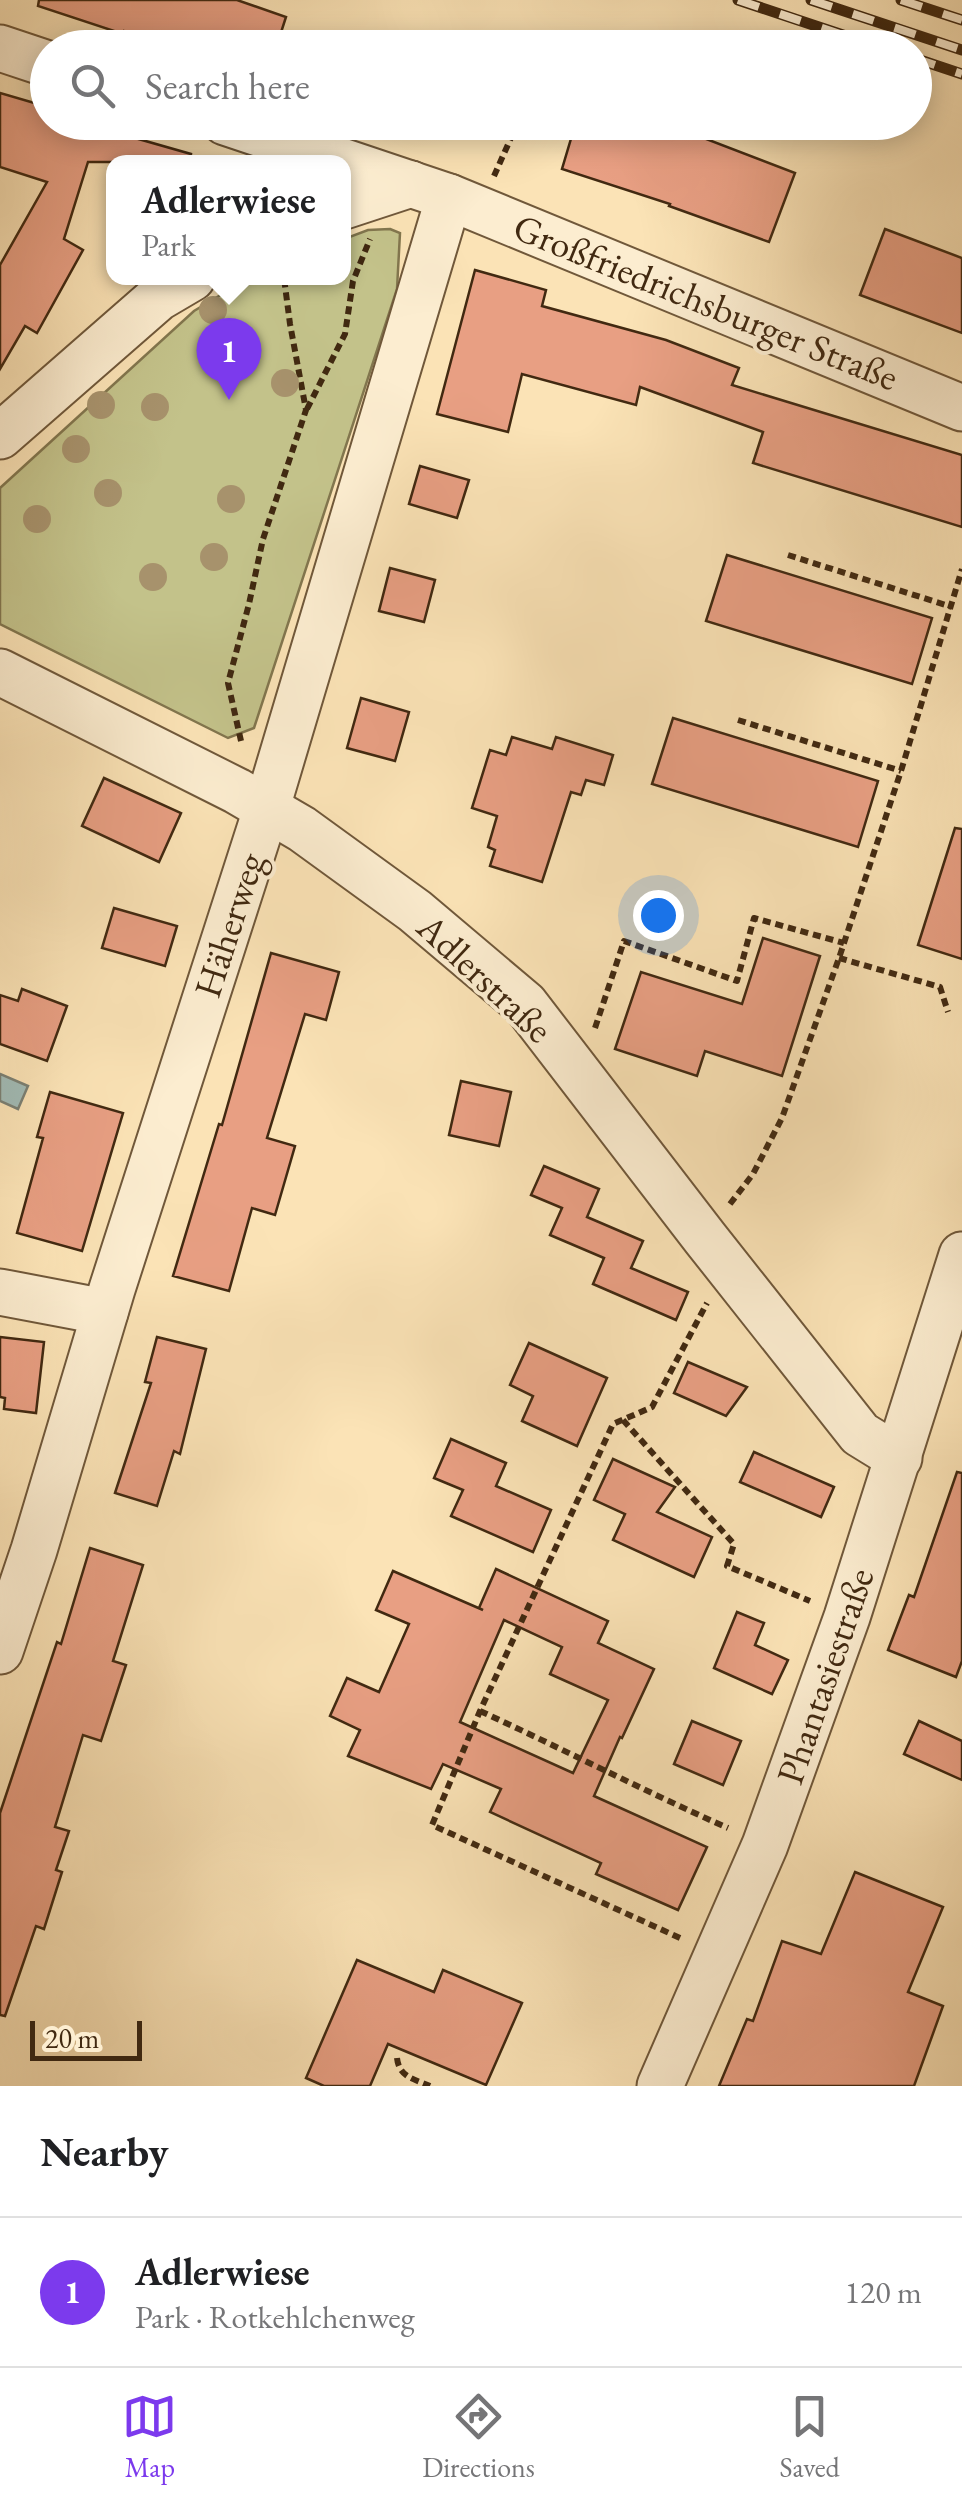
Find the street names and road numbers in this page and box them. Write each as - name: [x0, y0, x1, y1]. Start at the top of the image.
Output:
- street label: Großfriedrichsburger Straße: [507, 202, 906, 401]
- street label: Häherweg: [182, 846, 275, 1003]
- street label: Adlerstraße: [406, 902, 564, 1053]
- street label: Phantasiestraße: [765, 1561, 884, 1790]

